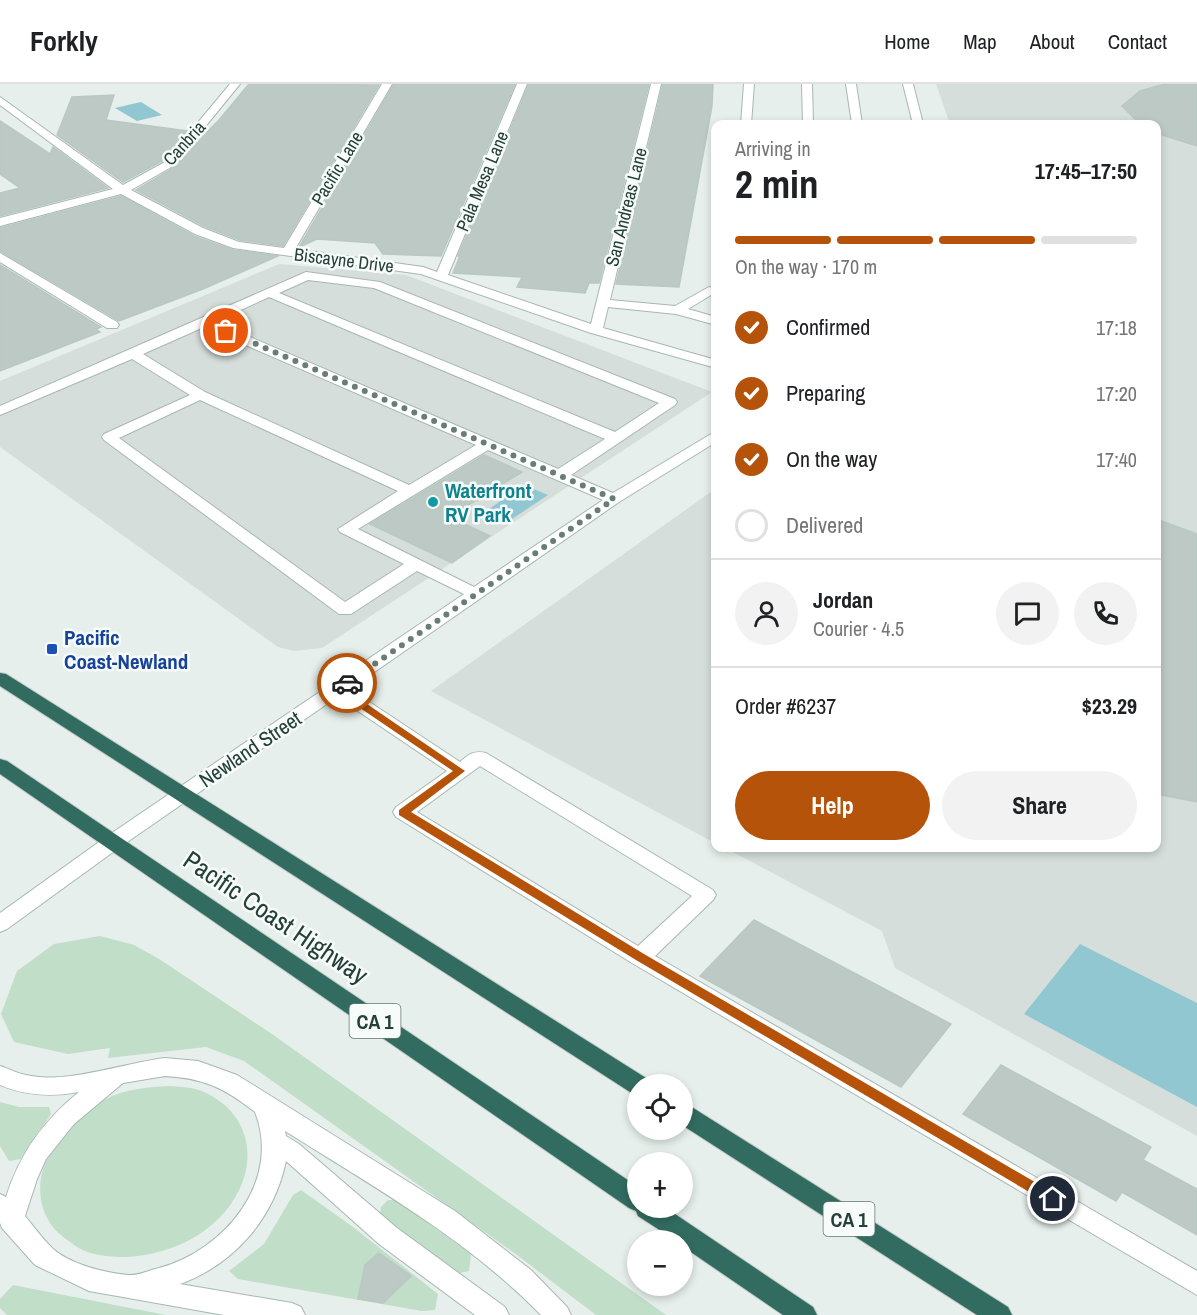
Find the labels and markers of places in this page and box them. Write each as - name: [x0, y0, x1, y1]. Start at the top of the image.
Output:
- pin: [200, 305, 251, 356]
- place label: Waterfront RV Park: [445, 476, 532, 529]
- marker: Waterfront RV Park: [426, 495, 440, 509]
- place label: Pacific Coast-Newland: [64, 623, 188, 676]
- marker: Pacific Coast-Newland: [45, 642, 59, 656]
- pin: [1027, 1173, 1078, 1224]

